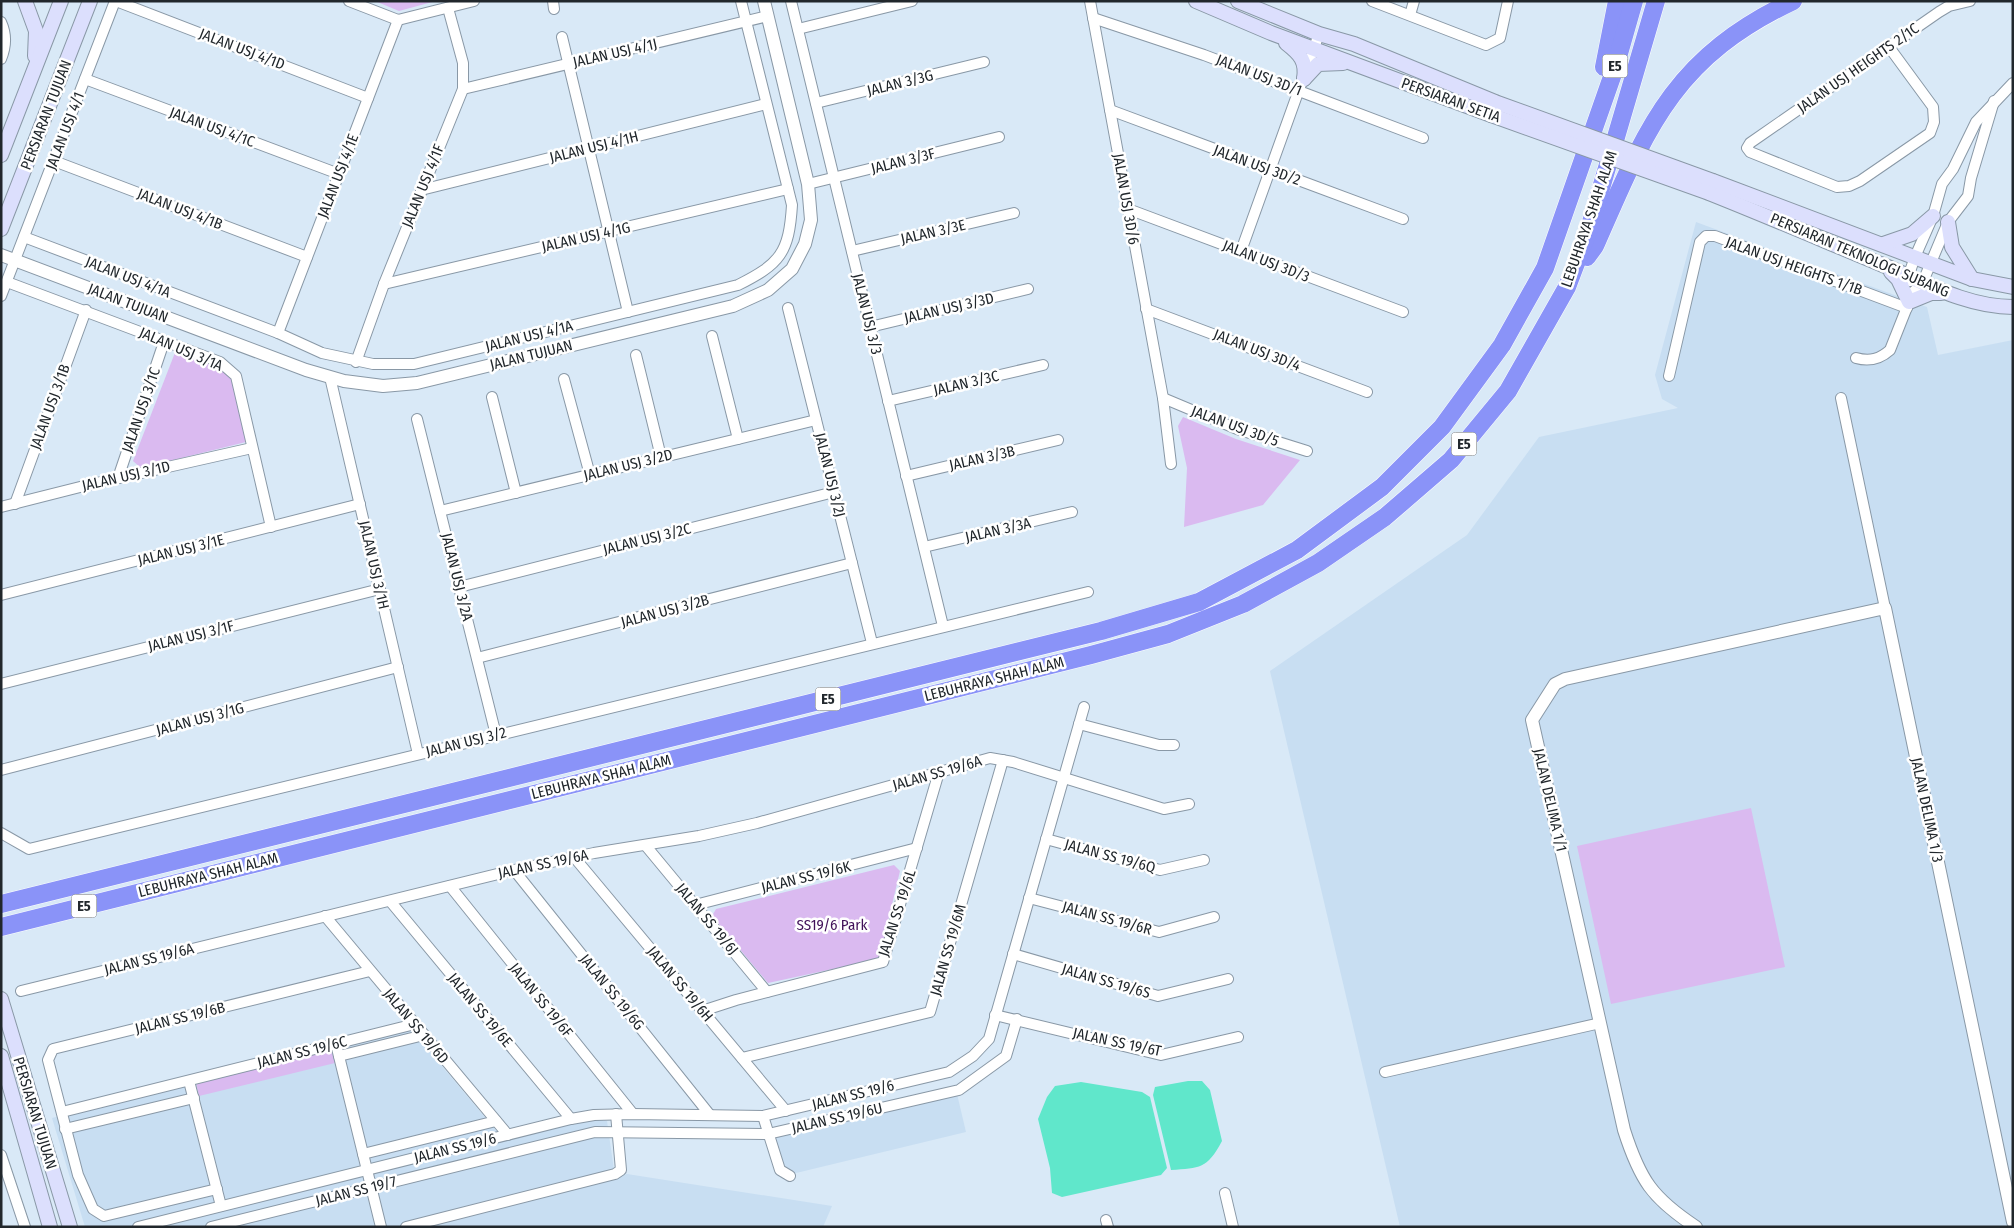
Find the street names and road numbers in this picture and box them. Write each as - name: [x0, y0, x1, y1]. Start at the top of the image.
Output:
- street label: JALAN USJ HEIGHTS 2/1C: [1794, 19, 1923, 117]
- street label: JALAN USJ 4/1D: [197, 24, 287, 74]
- street label: JALAN USJ 4/1J: [571, 35, 659, 71]
- street label: JALAN USJ 3D/1: [1214, 50, 1304, 100]
- road number: E5: [1602, 54, 1628, 78]
- street label: PERSIARAN TUJUAN: [17, 57, 75, 173]
- street label: JALAN 3/3G: [865, 66, 935, 100]
- street label: PERSIARAN SETIA: [1399, 74, 1503, 126]
- street label: JALAN USJ 4/1: [42, 90, 88, 172]
- street label: JALAN USJ 4/1C: [167, 103, 257, 151]
- street label: JALAN USJ 4/1H: [548, 127, 640, 167]
- street label: JALAN USJ 4/1E: [314, 131, 362, 221]
- street label: JALAN USJ 4/1F: [398, 141, 448, 230]
- street label: JALAN USJ 3D/2: [1211, 141, 1303, 189]
- street label: JALAN 3/3F: [869, 144, 937, 178]
- street label: LEBUHRAYA SHAH ALAM: [1557, 148, 1621, 290]
- street label: JALAN USJ 3D/6: [1109, 152, 1143, 246]
- street label: JALAN USJ 4/1B: [135, 184, 225, 234]
- street label: PERSIARAN TEKNOLOGI SUBANG: [1768, 209, 1952, 301]
- street label: JALAN 3/3E: [899, 216, 967, 248]
- street label: JALAN USJ 4/1G: [540, 218, 632, 256]
- street label: JALAN USJ HEIGHTS 1/1B: [1723, 233, 1865, 299]
- street label: JALAN USJ 3D/3: [1220, 236, 1312, 286]
- street label: JALAN USJ 4/1A: [83, 253, 173, 302]
- street label: JALAN USJ 3/3: [848, 272, 886, 357]
- street label: JALAN TUJUAN: [85, 279, 171, 327]
- street label: JALAN USJ 3/3D: [902, 289, 996, 327]
- street label: JALAN USJ 4/1A: [483, 316, 575, 356]
- street label: JALAN USJ 3/1A: [136, 323, 226, 375]
- street label: JALAN USJ 3D/4: [1211, 325, 1303, 375]
- street label: JALAN TUJUAN: [488, 336, 574, 374]
- street label: JALAN USJ 3/1B: [26, 362, 74, 452]
- street label: JALAN USJ 3/1C: [118, 365, 164, 455]
- street label: JALAN 3/3C: [932, 367, 1001, 399]
- street label: JALAN USJ 3D/5: [1189, 402, 1281, 450]
- street label: JALAN USJ 3/2J: [811, 431, 849, 519]
- road number: E5: [1452, 432, 1476, 456]
- street label: JALAN 3/3B: [947, 442, 1017, 474]
- street label: JALAN USJ 3/2D: [582, 445, 674, 485]
- street label: JALAN USJ 3/1D: [80, 457, 172, 495]
- street label: JALAN 3/3A: [963, 514, 1033, 546]
- street label: JALAN USJ 3/1H: [355, 519, 393, 611]
- street label: JALAN USJ 3/2C: [601, 519, 693, 559]
- street label: JALAN USJ 3/1E: [136, 531, 226, 569]
- street label: JALAN USJ 3/2A: [437, 531, 477, 623]
- street label: JALAN USJ 3/2B: [619, 591, 711, 631]
- street label: JALAN USJ 3/1F: [146, 617, 236, 655]
- street label: LEBUHRAYA SHAH ALAM: [922, 653, 1066, 705]
- road number: E5: [816, 688, 840, 711]
- street label: JALAN USJ 3/1G: [154, 699, 246, 739]
- street label: JALAN USJ 3/2: [424, 723, 509, 761]
- street label: JALAN DELIMA 1/1: [1529, 747, 1571, 853]
- street label: LEBUHRAYA SHAH ALAM: [529, 751, 673, 803]
- street label: JALAN SS 19/6A: [890, 752, 984, 794]
- street label: JALAN DELIMA 1/3: [1907, 756, 1947, 864]
- street label: JALAN SS 19/6Q: [1063, 835, 1158, 877]
- street label: JALAN SS 19/6A: [496, 846, 590, 882]
- street label: LEBUHRAYA SHAH ALAM: [136, 849, 280, 901]
- street label: JALAN SS 19/6K: [759, 857, 853, 897]
- street label: JALAN SS 19/6L: [874, 867, 920, 959]
- street label: JALAN SS 19/6J: [672, 880, 742, 958]
- road number: E5: [72, 894, 96, 918]
- street label: JALAN SS 19/6R: [1060, 897, 1154, 939]
- street label: JALAN SS 19/6M: [926, 902, 970, 998]
- street label: JALAN SS 19/6A: [102, 939, 196, 979]
- street label: JALAN SS 19/6H: [643, 943, 717, 1025]
- street label: JALAN SS 19/6G: [576, 950, 648, 1034]
- street label: JALAN SS 19/6F: [506, 959, 577, 1041]
- street label: JALAN SS 19/6S: [1060, 960, 1152, 1002]
- street label: JALAN SS 19/6E: [444, 969, 516, 1051]
- street label: JALAN SS 19/6D: [379, 985, 453, 1067]
- street label: JALAN SS 19/6B: [133, 998, 227, 1038]
- street label: JALAN SS 19/6T: [1071, 1024, 1163, 1060]
- street label: JALAN SS 19/6C: [255, 1032, 349, 1072]
- street label: PERSIARAN TUJUAN: [9, 1055, 61, 1171]
- street label: JALAN SS 19/6: [810, 1076, 896, 1114]
- street label: JALAN SS 19/6U: [790, 1099, 884, 1137]
- street label: JALAN SS 19/6: [412, 1129, 498, 1167]
- street label: JALAN SS 19/7: [314, 1172, 398, 1210]

